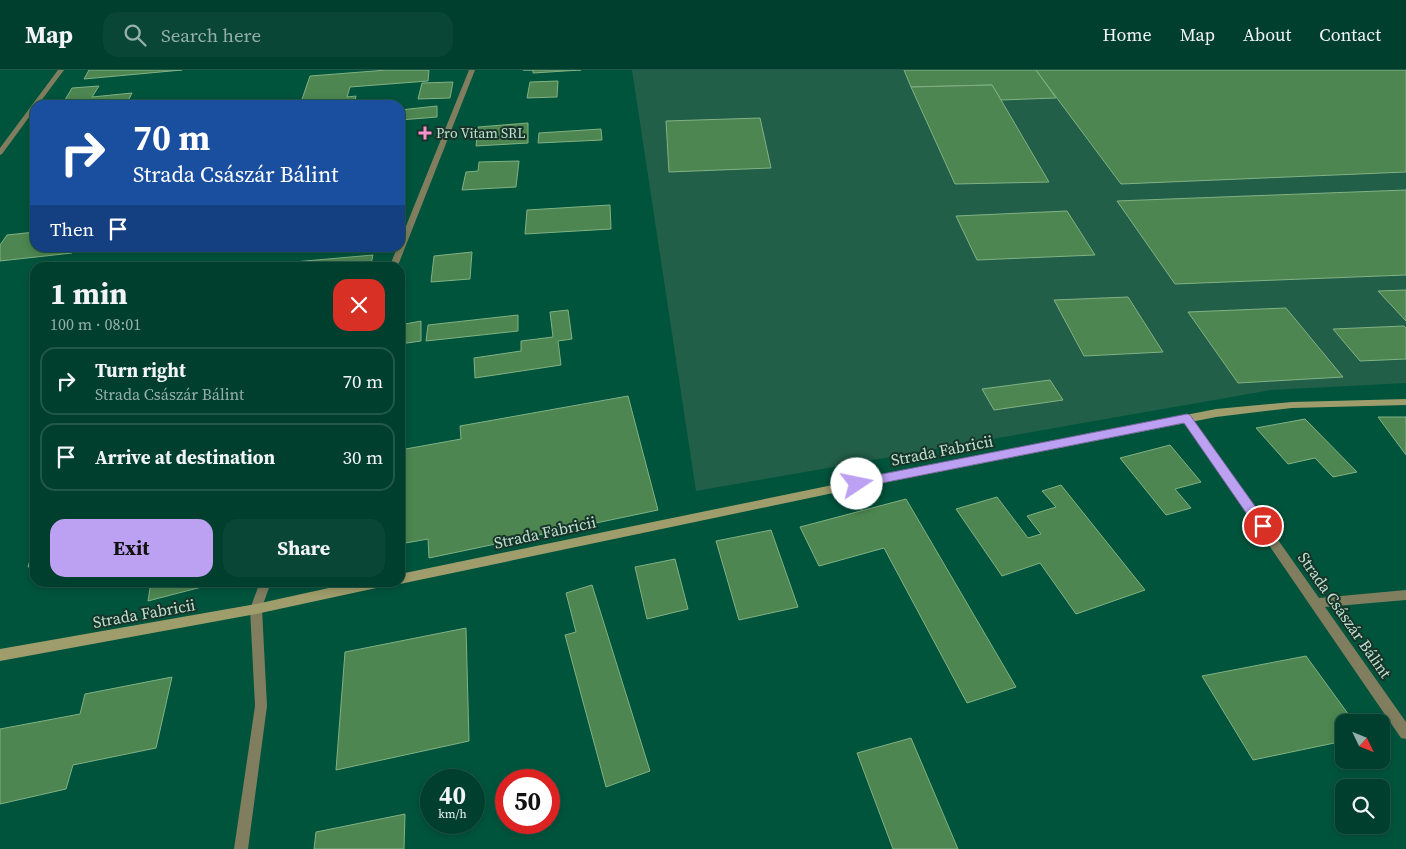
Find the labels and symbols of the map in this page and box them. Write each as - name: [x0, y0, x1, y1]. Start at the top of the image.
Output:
- place label: Pro Vitam SRL: [436, 123, 526, 143]
- marker: Pro Vitam SRL: [418, 126, 432, 140]
- street label: Strada Fabricii: [889, 429, 995, 471]
- position arrow: [830, 457, 882, 509]
- pin: [1242, 505, 1284, 547]
- street label: Strada Fabricii: [492, 510, 598, 554]
- street label: Strada Császár Bálint: [1293, 548, 1397, 683]
- street label: Strada Fabricii: [91, 593, 197, 633]
- north arrow: [1335, 714, 1390, 769]
- speed limit sign: 50: [495, 769, 560, 834]

